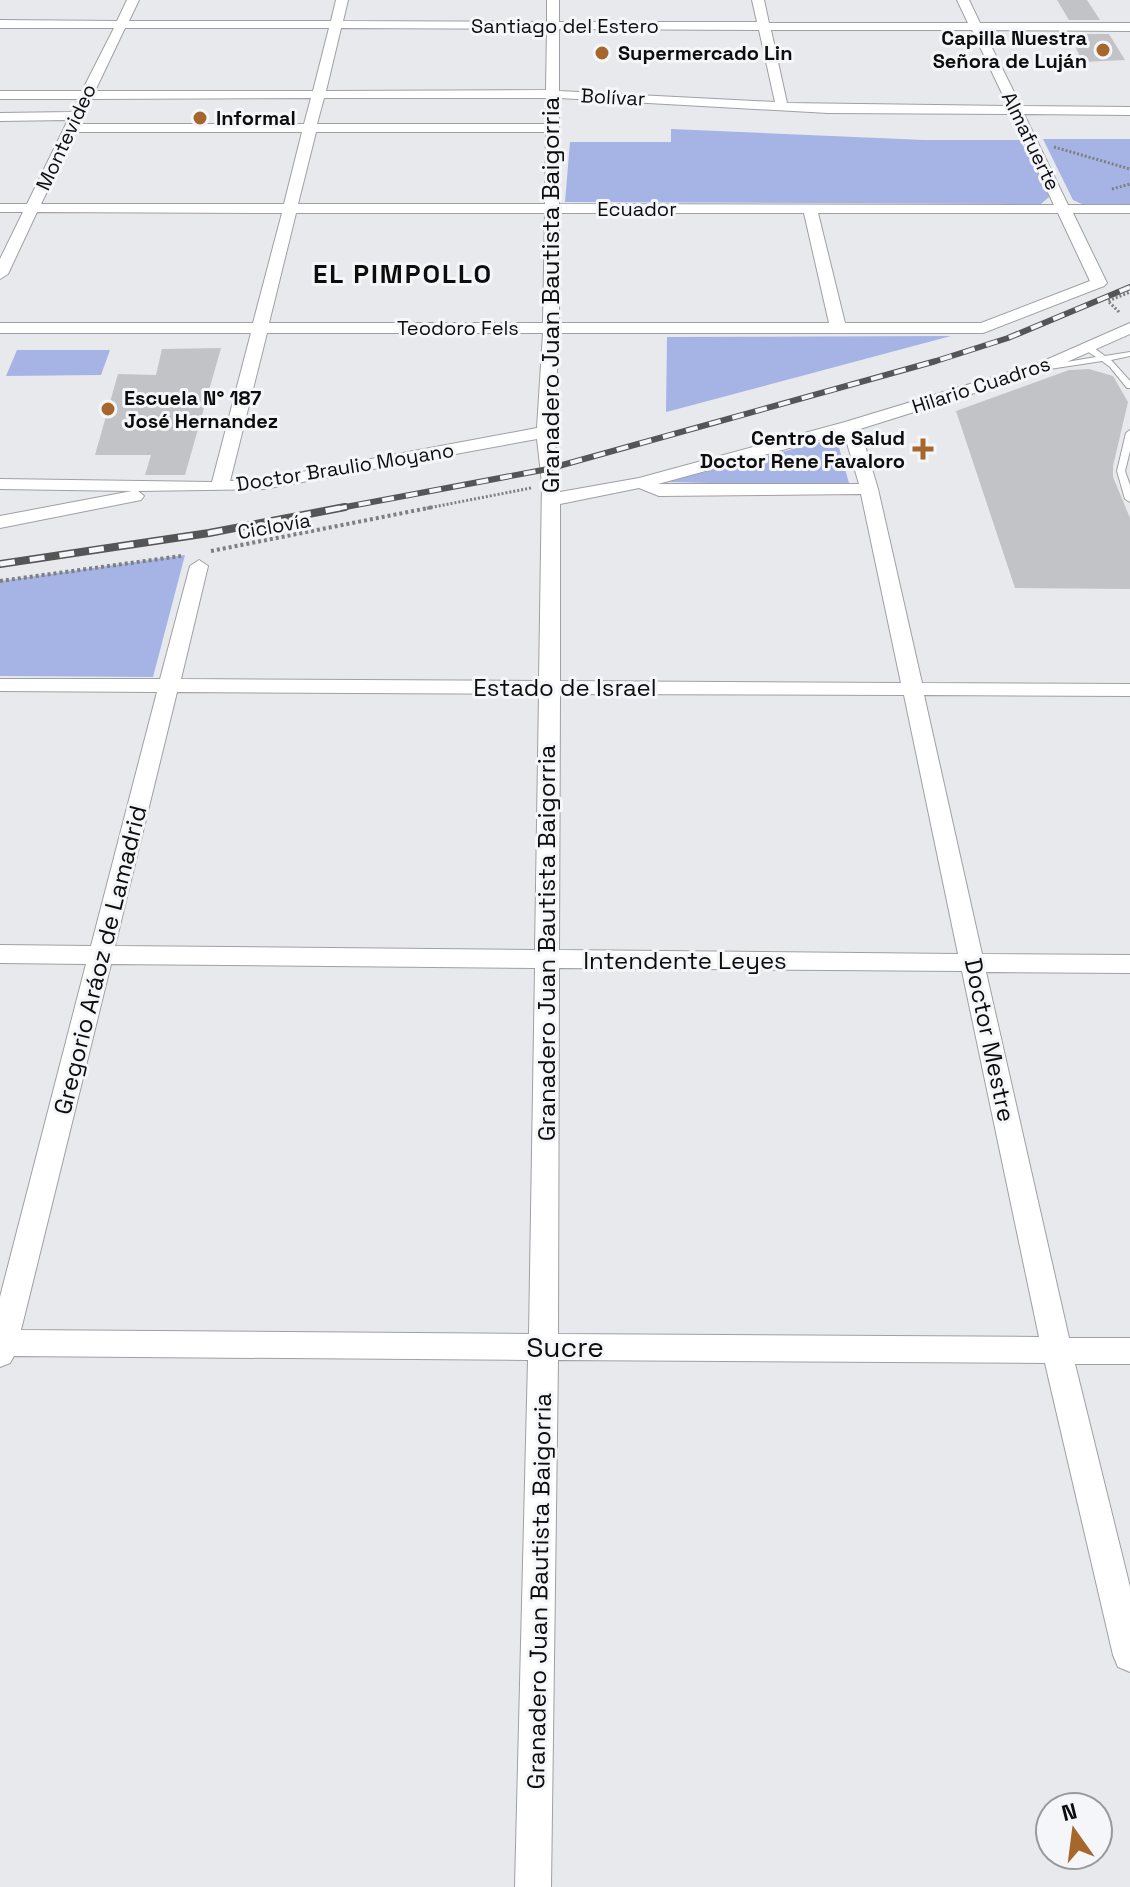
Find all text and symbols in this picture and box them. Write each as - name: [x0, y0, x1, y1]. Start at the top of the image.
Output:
- street label: Santiago del Estero: [471, 13, 659, 39]
- place label: Capilla Nuestra Señora de Luján: [933, 25, 1087, 74]
- place label: Supermercado Lin: [618, 40, 792, 66]
- marker: Capilla Nuestra Señora de Luján: [1094, 41, 1112, 59]
- marker: Supermercado Lin: [593, 44, 611, 62]
- street label: Montevideo: [30, 80, 102, 194]
- street label: Bolívar: [580, 82, 646, 112]
- street label: Almafuerte: [996, 87, 1066, 195]
- street label: Granadero Juan Bautista Baigorria: [535, 97, 566, 493]
- place label: Informal: [216, 105, 296, 131]
- marker: Informal: [191, 109, 209, 127]
- street label: Ecuador: [597, 196, 677, 222]
- district label: EL PIMPOLLO: [313, 257, 493, 291]
- street label: Teodoro Fels: [397, 315, 519, 341]
- street label: Hilario Cuadros: [909, 350, 1053, 420]
- place label: Escuela N° 187 José Hernandez: [124, 385, 278, 434]
- marker: Escuela N° 187 José Hernandez: [99, 400, 117, 418]
- place label: Centro de Salud Doctor Rene Favaloro: [700, 425, 905, 474]
- street label: Doctor Braulio Moyano: [234, 437, 456, 497]
- marker: Centro de Salud Doctor Rene Favaloro: [912, 438, 934, 460]
- street label: Ciclovía: [235, 507, 313, 545]
- street label: Estado de Israel: [473, 672, 657, 703]
- street label: Granadero Juan Bautista Baigorria: [531, 745, 562, 1141]
- street label: Gregorio Aráoz de Lamadrid: [47, 802, 153, 1118]
- street label: Intendente Leyes: [583, 945, 787, 976]
- street label: Doctor Mestre: [958, 955, 1022, 1125]
- street label: Sucre: [526, 1329, 604, 1365]
- street label: Granadero Juan Bautista Baigorria: [520, 1392, 558, 1790]
- north arrow: [1034, 1791, 1114, 1871]
- text: N: [1059, 1796, 1080, 1827]

